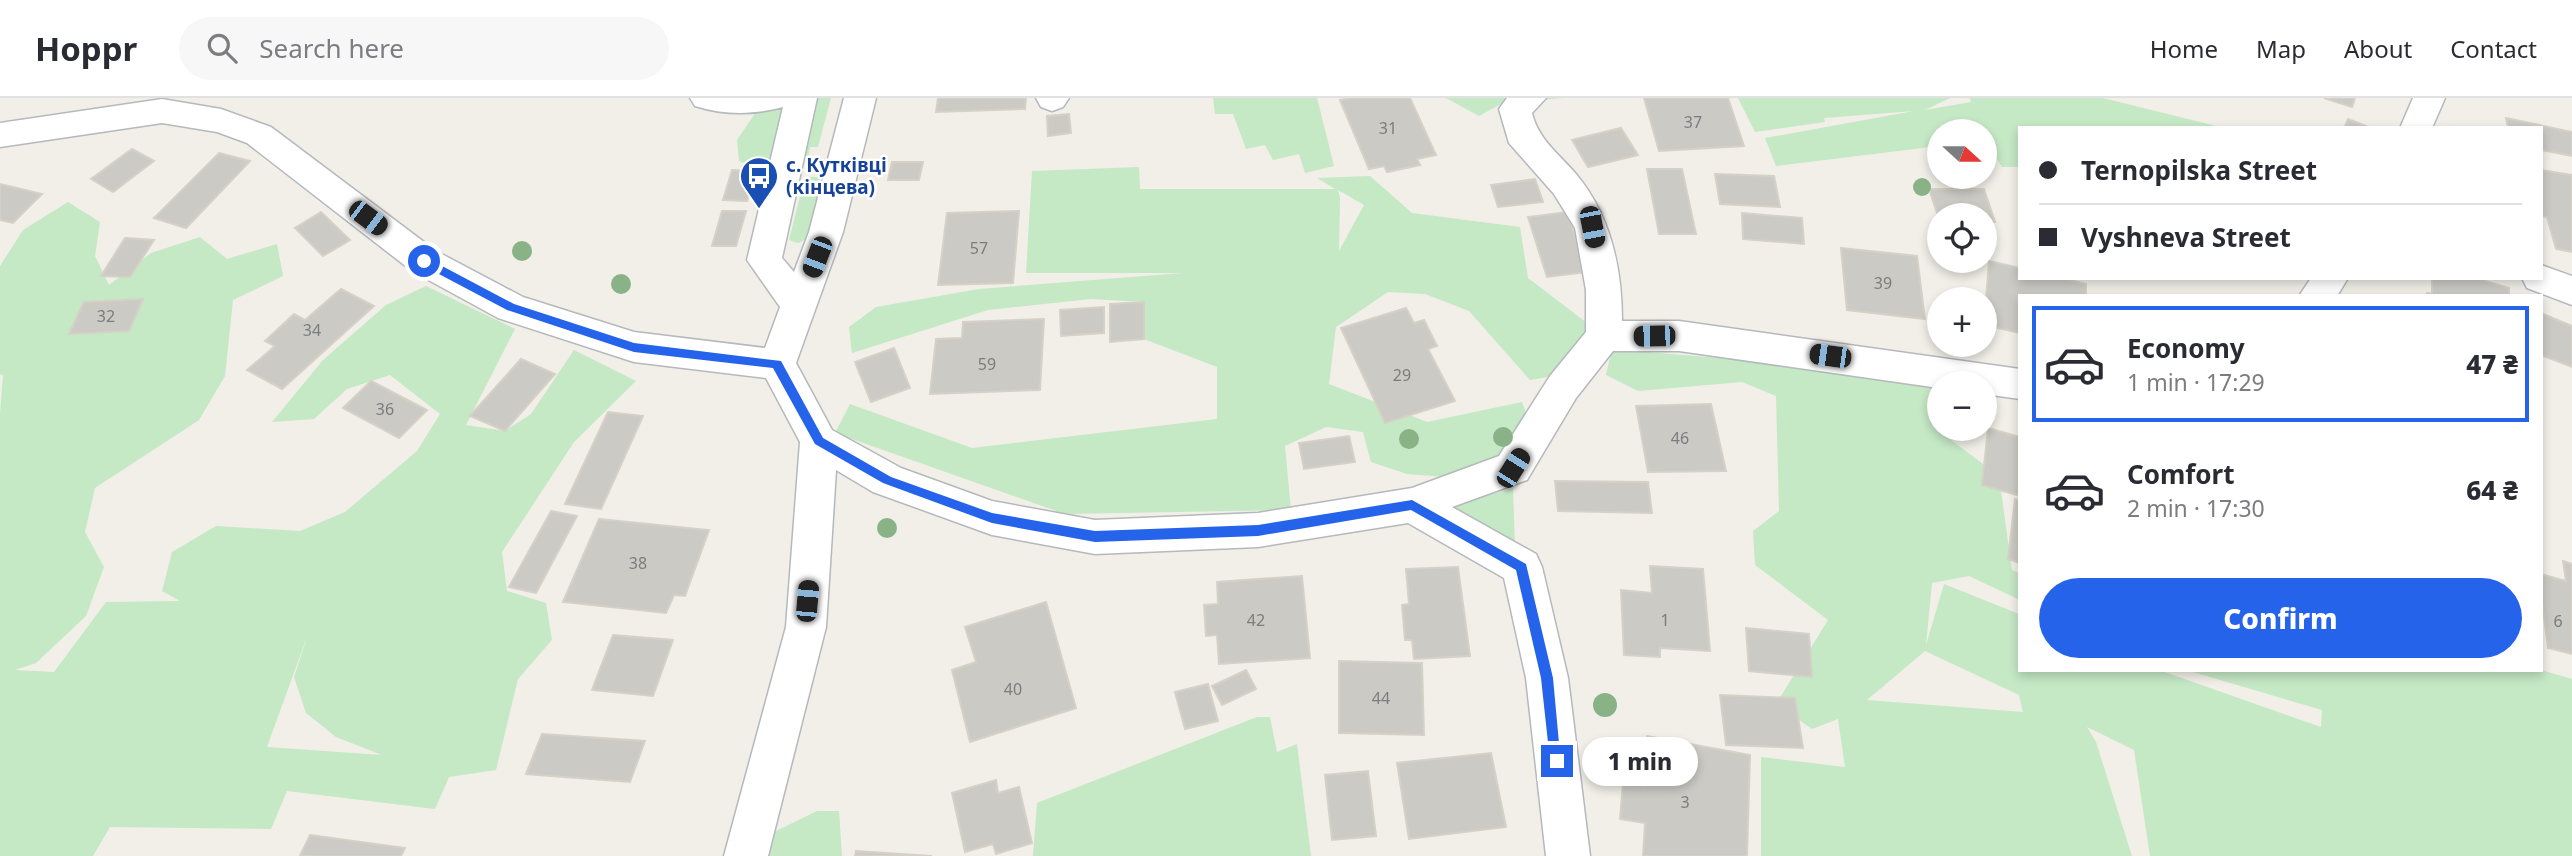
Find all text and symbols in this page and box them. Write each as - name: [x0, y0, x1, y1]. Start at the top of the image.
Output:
- search box: [179, 17, 669, 80]
- text: Hoppr: [35, 26, 137, 71]
- icon: search: [203, 29, 241, 67]
- text: Search here: [259, 30, 404, 66]
- text: Home: [2150, 32, 2218, 65]
- text: Map: [2256, 32, 2306, 65]
- text: About: [2344, 32, 2412, 65]
- text: Contact: [2450, 32, 2537, 65]
- house number: 37: [1684, 111, 1702, 133]
- house number: 31: [1379, 117, 1397, 139]
- north arrow: [1927, 119, 1997, 189]
- map controls: [1927, 119, 1997, 441]
- place label: с. Кутківці (кінцева): [786, 152, 887, 200]
- text: Ternopilska Street: [2081, 152, 2317, 188]
- bus stop icon: с. Кутківці (кінцева): [738, 155, 780, 210]
- car: [345, 197, 392, 239]
- button: locate: [1927, 203, 1997, 273]
- car: [1578, 204, 1607, 250]
- text: Vyshneva Street: [2081, 219, 2291, 255]
- car: [800, 234, 835, 280]
- house number: 57: [970, 237, 988, 259]
- route start: [408, 245, 440, 277]
- house number: 39: [1874, 272, 1892, 294]
- button: +: [1927, 287, 1997, 357]
- house number: 32: [97, 305, 115, 327]
- house number: 34: [303, 319, 321, 341]
- car: [1633, 325, 1676, 347]
- text: Economy: [2127, 330, 2245, 366]
- icon: car: [2043, 333, 2106, 396]
- car: [1808, 343, 1853, 369]
- text: 47 ₴: [2466, 346, 2518, 382]
- house number: 59: [978, 353, 996, 375]
- house number: 29: [1393, 364, 1411, 386]
- text: 1 min · 17:29: [2127, 366, 2265, 398]
- button: −: [1927, 371, 1997, 441]
- house number: 36: [376, 398, 394, 420]
- house number: 46: [1671, 427, 1689, 449]
- car: [1493, 445, 1534, 491]
- text: Comfort: [2127, 456, 2235, 492]
- icon: car: [2043, 459, 2106, 522]
- text: 64 ₴: [2466, 472, 2518, 508]
- text: 2 min · 17:30: [2127, 492, 2265, 524]
- house number: 38: [629, 552, 647, 574]
- button: Confirm: [2039, 578, 2522, 658]
- car: [795, 579, 820, 623]
- house number: 42: [1247, 609, 1265, 631]
- house number: 1: [1660, 609, 1670, 631]
- house number: 6: [2553, 610, 2563, 632]
- house number: 40: [1004, 678, 1022, 700]
- house number: 44: [1372, 687, 1390, 709]
- callout: 1 min: [1582, 736, 1697, 786]
- route end: [1541, 745, 1573, 777]
- text: 1 min: [1608, 745, 1672, 777]
- house number: 3: [1680, 791, 1690, 813]

